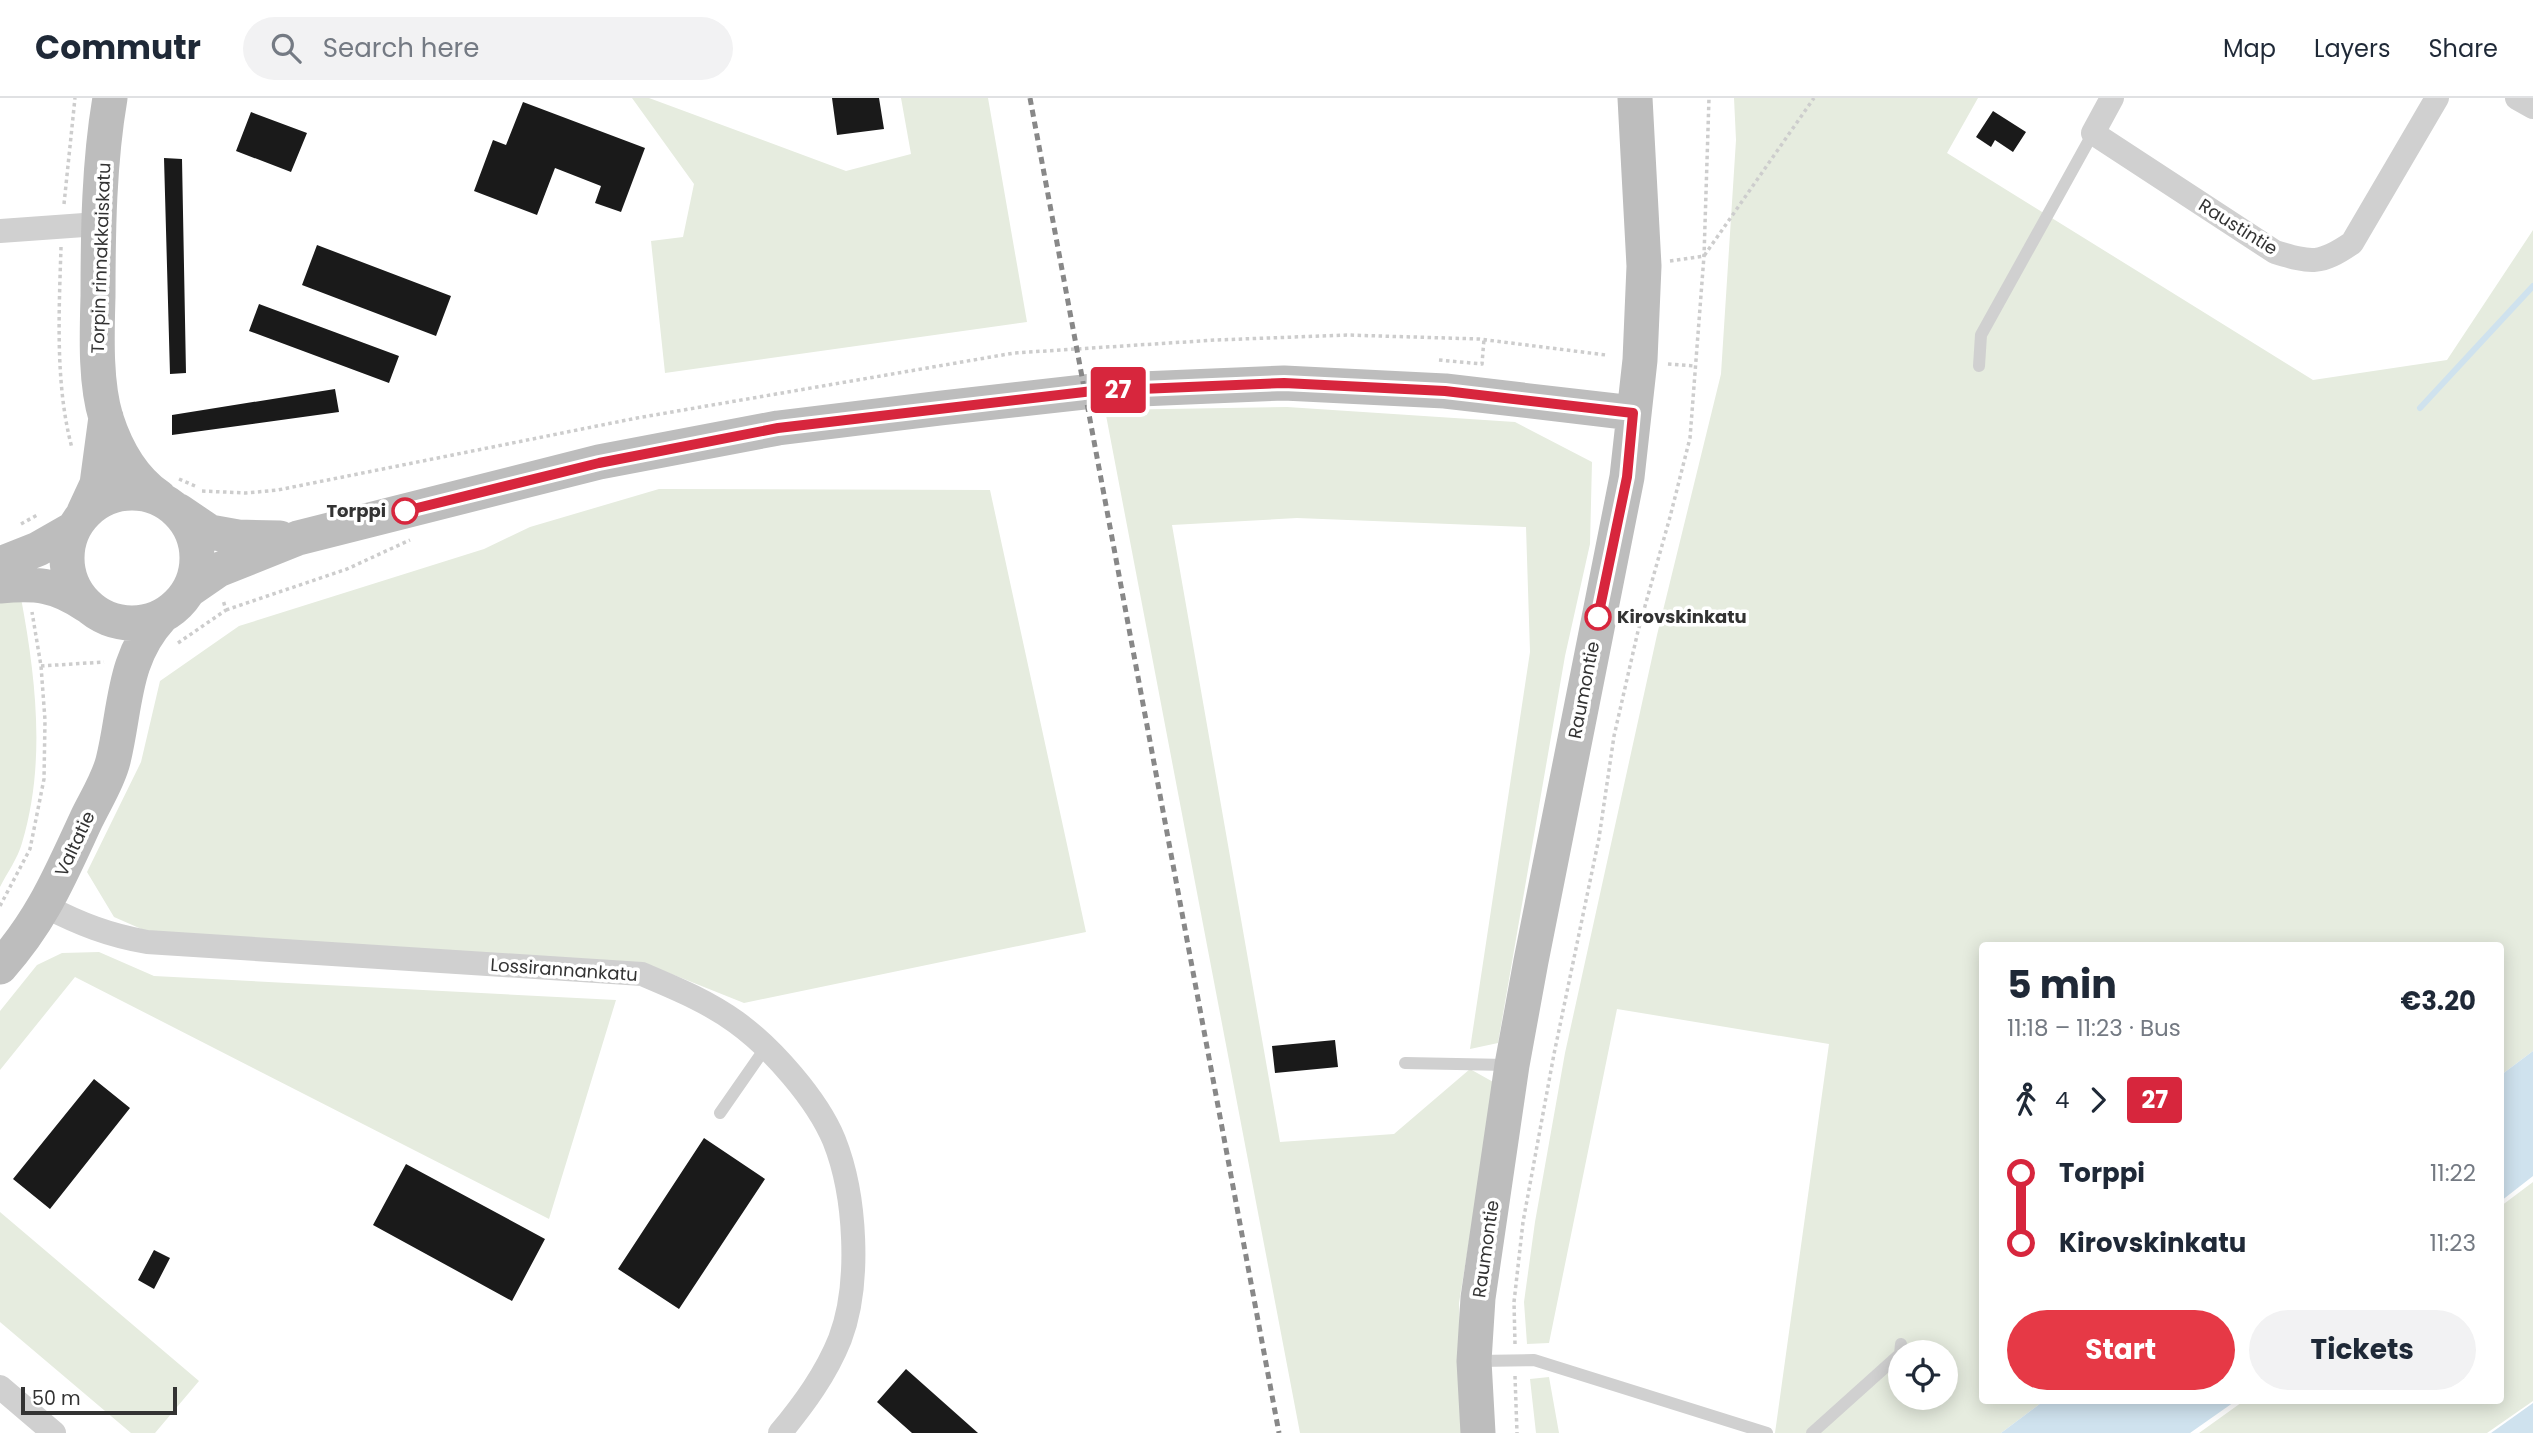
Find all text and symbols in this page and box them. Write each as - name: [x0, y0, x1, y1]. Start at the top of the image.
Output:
- search box: [243, 17, 733, 80]
- text: Commutr: [35, 24, 201, 71]
- icon: search: [267, 29, 305, 67]
- text: Search here: [323, 30, 479, 66]
- text: Map: [2223, 32, 2276, 65]
- text: Layers: [2314, 32, 2390, 65]
- text: Share: [2428, 32, 2498, 65]
- street label: Torpin rinnakkaiskatu: [85, 162, 116, 354]
- street label: Raustintie: [2194, 192, 2282, 261]
- line badge: 27: [1086, 367, 1150, 413]
- text: 27: [1105, 373, 1131, 406]
- place label: Torppi: [326, 498, 386, 523]
- marker: Torppi: [392, 498, 418, 524]
- marker: Kirovskinkatu: [1585, 604, 1611, 630]
- place label: Kirovskinkatu: [1617, 604, 1747, 629]
- street label: Raumontie: [1562, 639, 1605, 741]
- street label: Valtatie: [49, 807, 101, 881]
- street label: Lossirannankatu: [490, 952, 639, 987]
- text: 5 min: [2007, 958, 2117, 1011]
- text: €3.20: [2400, 983, 2476, 1019]
- text: 11:18 – 11:23 · Bus: [2007, 1012, 2181, 1044]
- icon: walk: [2007, 1081, 2045, 1119]
- icon: forward: [2079, 1081, 2117, 1119]
- text: 27: [2141, 1083, 2168, 1116]
- text: 4: [2055, 1084, 2069, 1116]
- text: Torppi: [2059, 1155, 2145, 1191]
- text: 11:22: [2430, 1157, 2476, 1189]
- street label: Raumontie: [1466, 1198, 1505, 1299]
- text: Kirovskinkatu: [2059, 1225, 2246, 1261]
- text: 11:23: [2430, 1227, 2476, 1259]
- button: Start: [2007, 1310, 2235, 1390]
- button: Tickets: [2249, 1310, 2476, 1390]
- map controls: [1888, 1340, 1958, 1410]
- button: locate: [1888, 1340, 1958, 1410]
- scale bar: [21, 1384, 177, 1416]
- text: 50 m: [32, 1385, 81, 1412]

